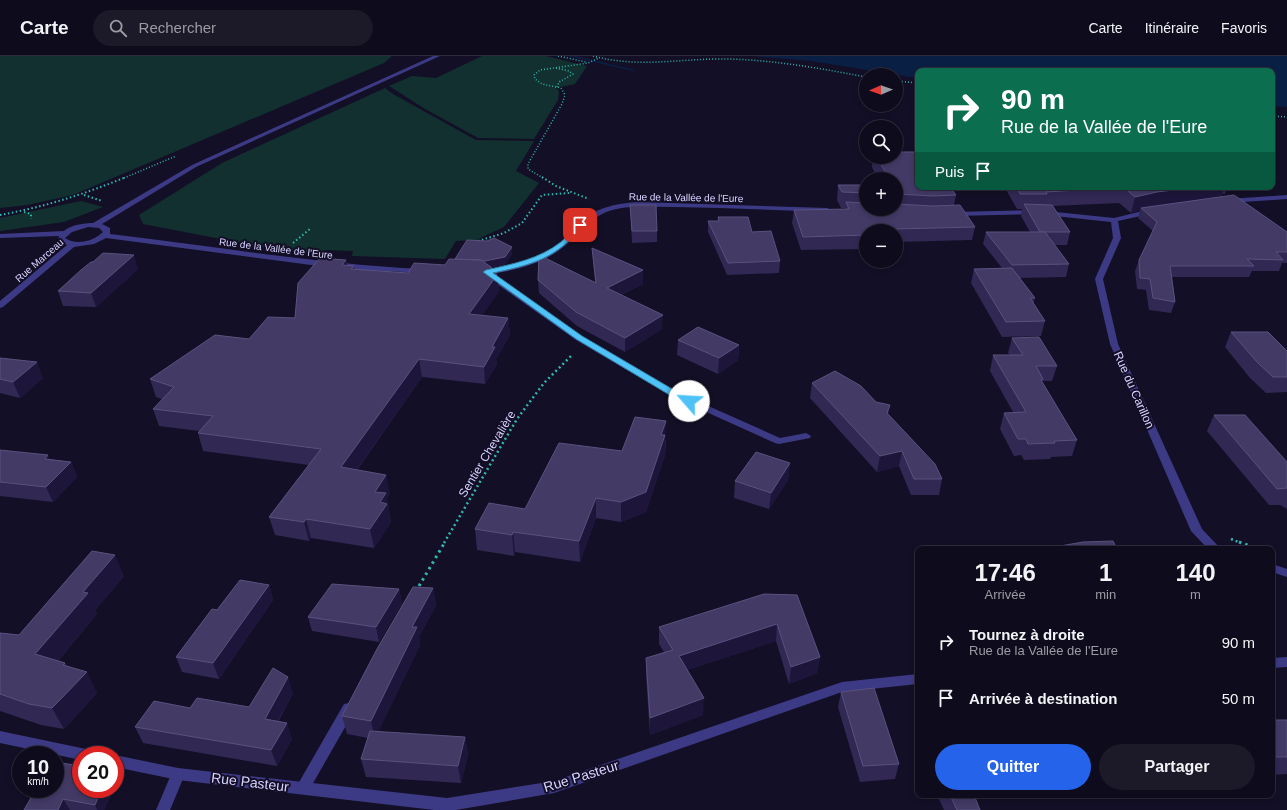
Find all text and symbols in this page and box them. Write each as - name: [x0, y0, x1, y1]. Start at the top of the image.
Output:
- search box: [93, 10, 373, 46]
- text: Carte: [20, 17, 69, 38]
- icon: search: [107, 17, 129, 39]
- text: Rechercher: [139, 19, 216, 36]
- text: Carte: [1088, 20, 1123, 36]
- text: Itinéraire: [1145, 20, 1199, 36]
- text: Favoris: [1221, 20, 1267, 36]
- north arrow: [859, 68, 903, 112]
- map controls: [859, 68, 903, 268]
- icon: right: [935, 84, 987, 136]
- text: 90 m: [1001, 84, 1065, 115]
- text: Rue de la Vallée de l'Eure: [1001, 117, 1207, 137]
- button: search: [859, 120, 903, 164]
- icon: arrive: [972, 160, 994, 182]
- text: Puis: [935, 163, 964, 180]
- button: +: [859, 172, 903, 216]
- street label: Rue de la Vallée de l'Eure: [629, 191, 744, 204]
- pin: [563, 208, 597, 242]
- icon: arrive: [569, 214, 591, 236]
- button: −: [859, 224, 903, 268]
- street label: Rue de la Vallée de l'Eure: [218, 236, 334, 261]
- street label: Rue Marceau: [13, 237, 66, 284]
- street label: Rue du Carillon: [1111, 349, 1157, 431]
- position arrow: [668, 380, 710, 422]
- street label: Sentier Chevalière: [456, 408, 519, 500]
- text: 17:46: [974, 559, 1036, 586]
- text: 1: [1099, 559, 1112, 586]
- text: 140: [1176, 559, 1216, 586]
- text: Arrivée: [984, 587, 1026, 602]
- text: min: [1095, 587, 1116, 602]
- text: m: [1190, 587, 1201, 602]
- text: Tournez à droite: [969, 626, 1085, 643]
- icon: right: [935, 631, 957, 653]
- text: 90 m: [1222, 634, 1255, 651]
- text: Rue de la Vallée de l'Eure: [969, 643, 1118, 658]
- icon: arrive: [935, 687, 957, 709]
- text: Arrivée à destination: [969, 690, 1117, 707]
- text: 50 m: [1222, 690, 1255, 707]
- button: Quitter: [935, 744, 1091, 790]
- button: Partager: [1099, 744, 1255, 790]
- speed limit sign: 20: [72, 746, 124, 798]
- text: 10: [27, 756, 49, 778]
- street label: Rue Pasteur: [541, 757, 621, 795]
- street label: Rue Pasteur: [210, 769, 290, 795]
- text: km/h: [27, 776, 49, 787]

